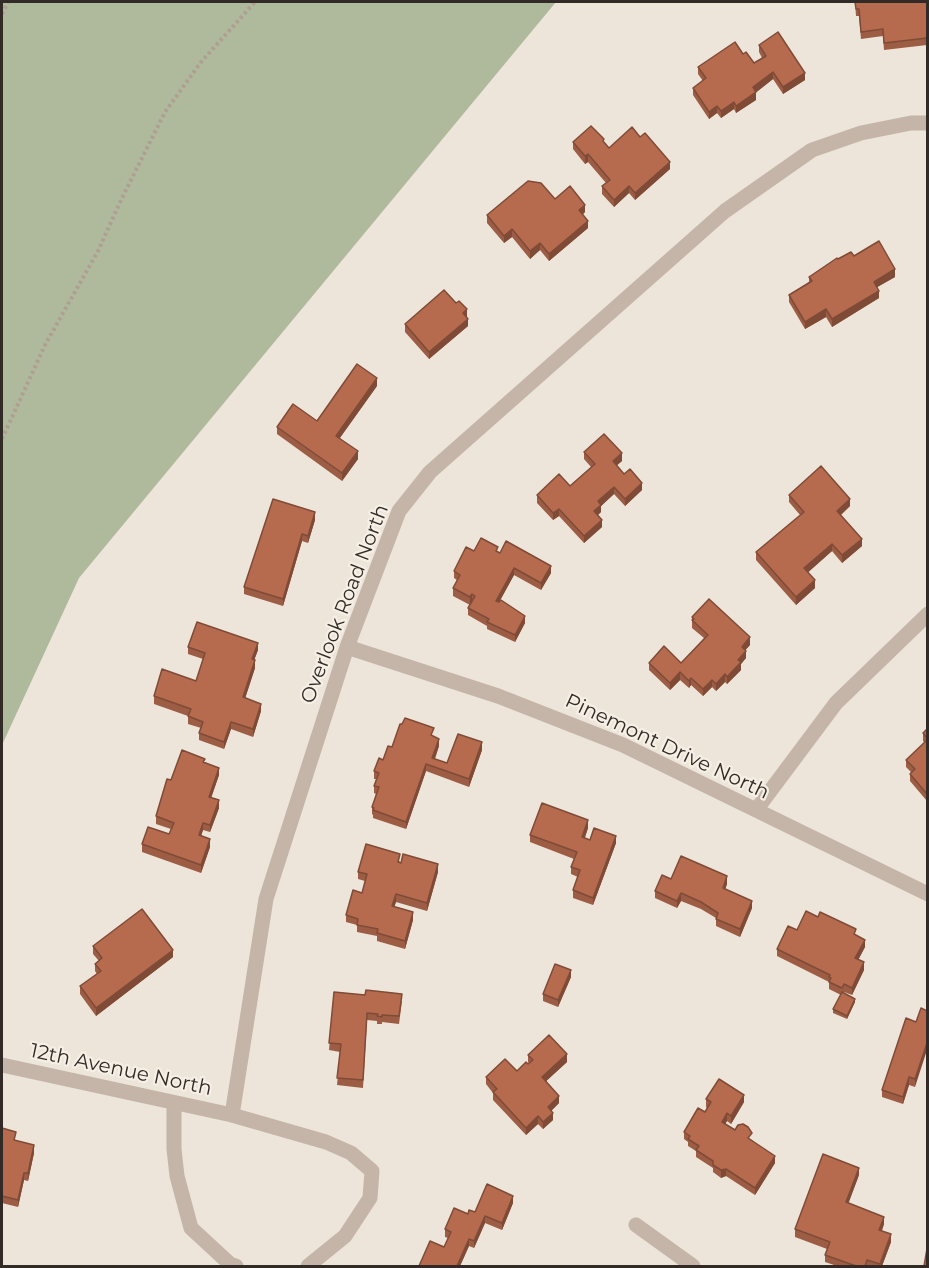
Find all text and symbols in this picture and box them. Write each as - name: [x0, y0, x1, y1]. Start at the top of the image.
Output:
- street label: Overlook Road North: [296, 501, 394, 707]
- street label: Pinemont Drive North: [561, 689, 773, 805]
- street label: 12th Avenue North: [28, 1039, 214, 1101]

